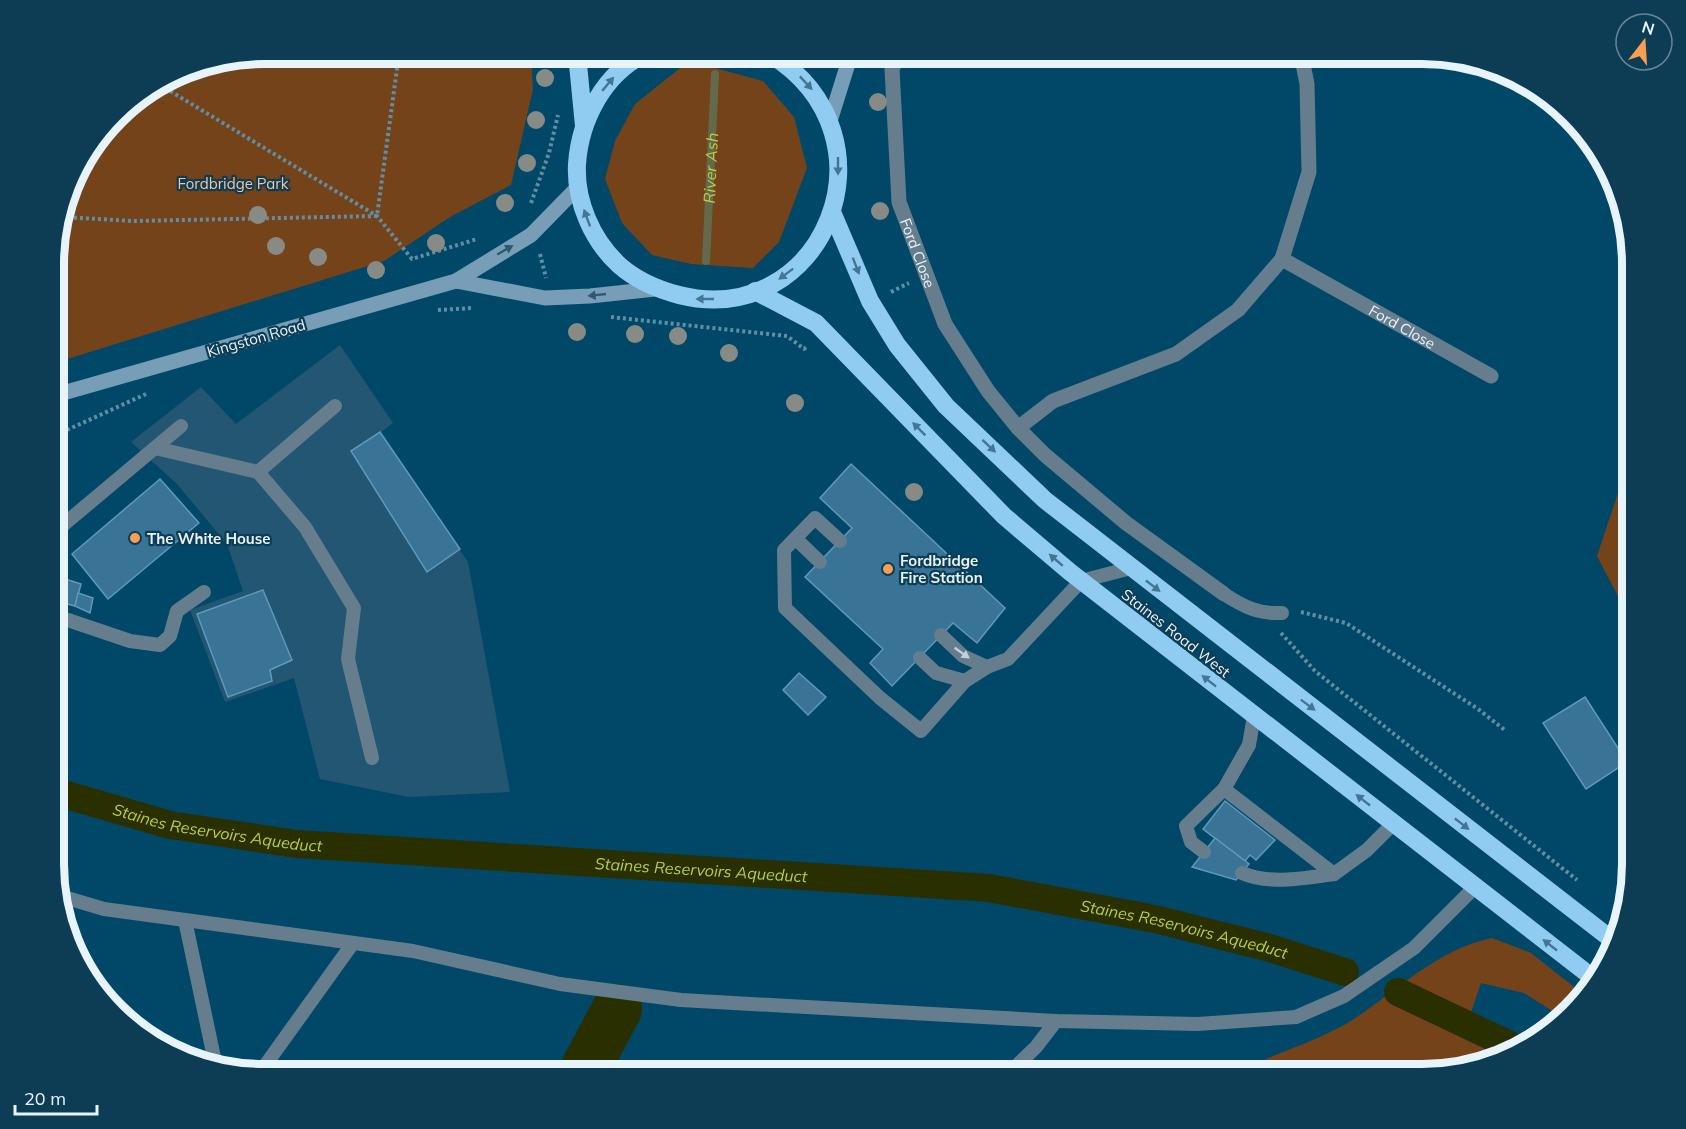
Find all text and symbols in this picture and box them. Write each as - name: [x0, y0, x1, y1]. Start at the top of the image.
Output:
- north arrow: [1614, 12, 1674, 72]
- text: N: [1640, 16, 1657, 39]
- one-way arrow: [798, 75, 812, 89]
- one-way arrow: [601, 77, 614, 92]
- water label: River Ash: [699, 132, 722, 204]
- one-way arrow: [833, 157, 843, 176]
- park label: Fordbridge Park: [178, 174, 289, 193]
- one-way arrow: [582, 209, 591, 227]
- street label: Ford Close: [896, 215, 940, 290]
- one-way arrow: [497, 245, 514, 255]
- one-way arrow: [851, 257, 861, 275]
- one-way arrow: [778, 267, 794, 280]
- one-way arrow: [587, 290, 606, 300]
- one-way arrow: [695, 294, 714, 304]
- street label: Ford Close: [1366, 300, 1439, 353]
- street label: Kingston Road: [205, 315, 307, 361]
- one-way arrow: [912, 423, 926, 437]
- one-way arrow: [981, 439, 996, 453]
- place label: The White House: [147, 529, 271, 548]
- marker: The White House: [128, 531, 142, 545]
- place label: Fordbridge Fire Station: [900, 551, 983, 587]
- one-way arrow: [1049, 554, 1064, 567]
- marker: Fordbridge Fire Station: [881, 562, 895, 576]
- one-way arrow: [1146, 579, 1161, 591]
- street label: Staines Road West: [1118, 585, 1234, 681]
- one-way arrow: [954, 647, 970, 659]
- one-way arrow: [1201, 675, 1216, 687]
- one-way arrow: [1299, 699, 1315, 711]
- one-way arrow: [1355, 794, 1371, 806]
- water label: Staines Reservoirs Aqueduct: [111, 799, 323, 856]
- one-way arrow: [1454, 818, 1470, 831]
- water label: Staines Reservoirs Aqueduct: [594, 853, 808, 886]
- water label: Staines Reservoirs Aqueduct: [1079, 895, 1291, 963]
- one-way arrow: [1543, 939, 1559, 951]
- scale bar: [15, 1078, 98, 1116]
- text: 20 m: [24, 1087, 66, 1110]

